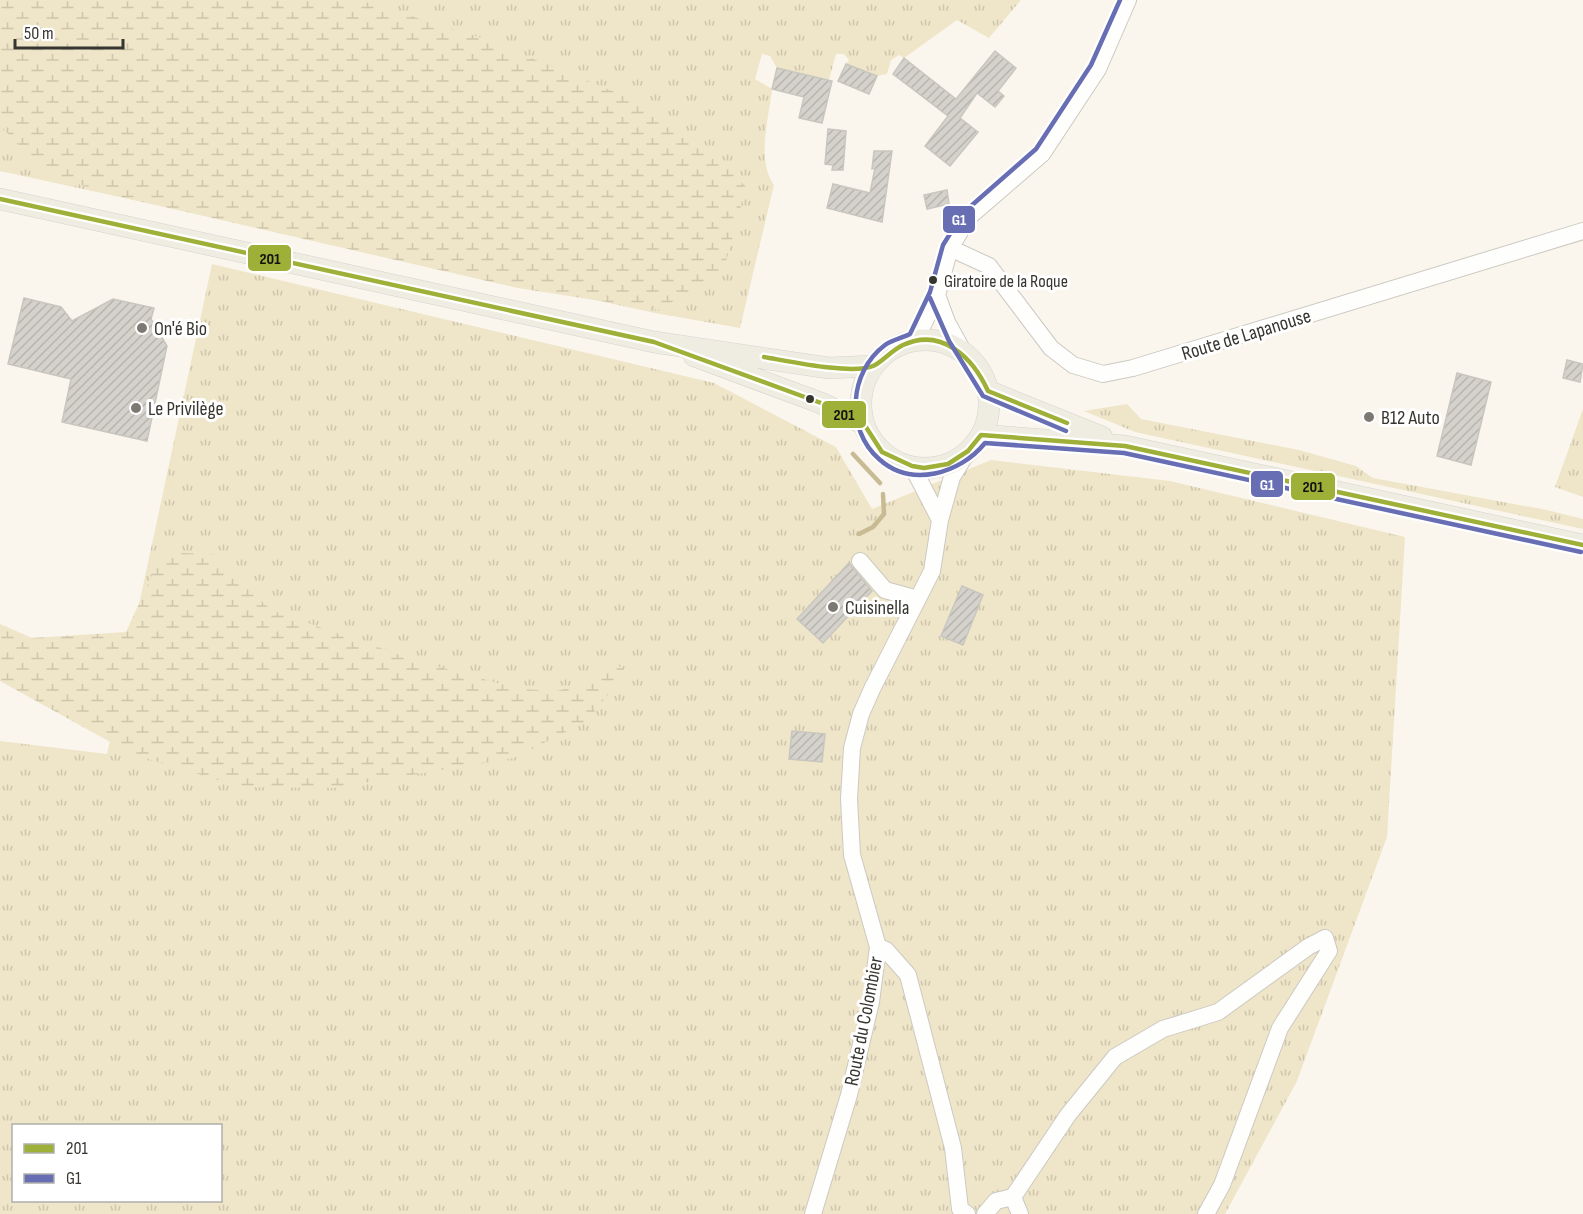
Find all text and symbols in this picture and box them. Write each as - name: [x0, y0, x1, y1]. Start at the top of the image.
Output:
- scale bar: [15, 12, 123, 50]
- text: 50 m: [24, 23, 54, 44]
- line badge: G1: [942, 205, 976, 234]
- text: G1: [952, 211, 967, 230]
- line badge: 201: [247, 244, 292, 272]
- text: 201: [260, 250, 281, 269]
- place label: Giratoire de la Roque: [944, 271, 1068, 292]
- marker: Giratoire de la Roque: [927, 274, 939, 286]
- street label: Route de Lapanouse: [1179, 304, 1314, 366]
- place label: On'é Bio: [154, 317, 207, 341]
- marker: On'é Bio: [135, 321, 149, 335]
- unlabelled marker: [804, 393, 816, 405]
- place label: Le Privilège: [148, 397, 223, 421]
- line badge: 201: [821, 400, 867, 429]
- marker: Le Privilège: [129, 401, 143, 415]
- text: 201: [834, 406, 855, 425]
- place label: B12 Auto: [1381, 406, 1440, 430]
- marker: B12 Auto: [1362, 410, 1376, 424]
- line badge: G1: [1250, 470, 1284, 498]
- line badge: 201: [1290, 472, 1336, 501]
- text: G1: [1260, 476, 1275, 495]
- text: 201: [1303, 478, 1324, 497]
- place label: Cuisinella: [845, 596, 909, 620]
- marker: Cuisinella: [826, 600, 840, 614]
- street label: Route du Colombier: [840, 954, 888, 1088]
- legend: [12, 1124, 222, 1202]
- text: 201: [66, 1138, 88, 1159]
- text: G1: [66, 1168, 82, 1189]

